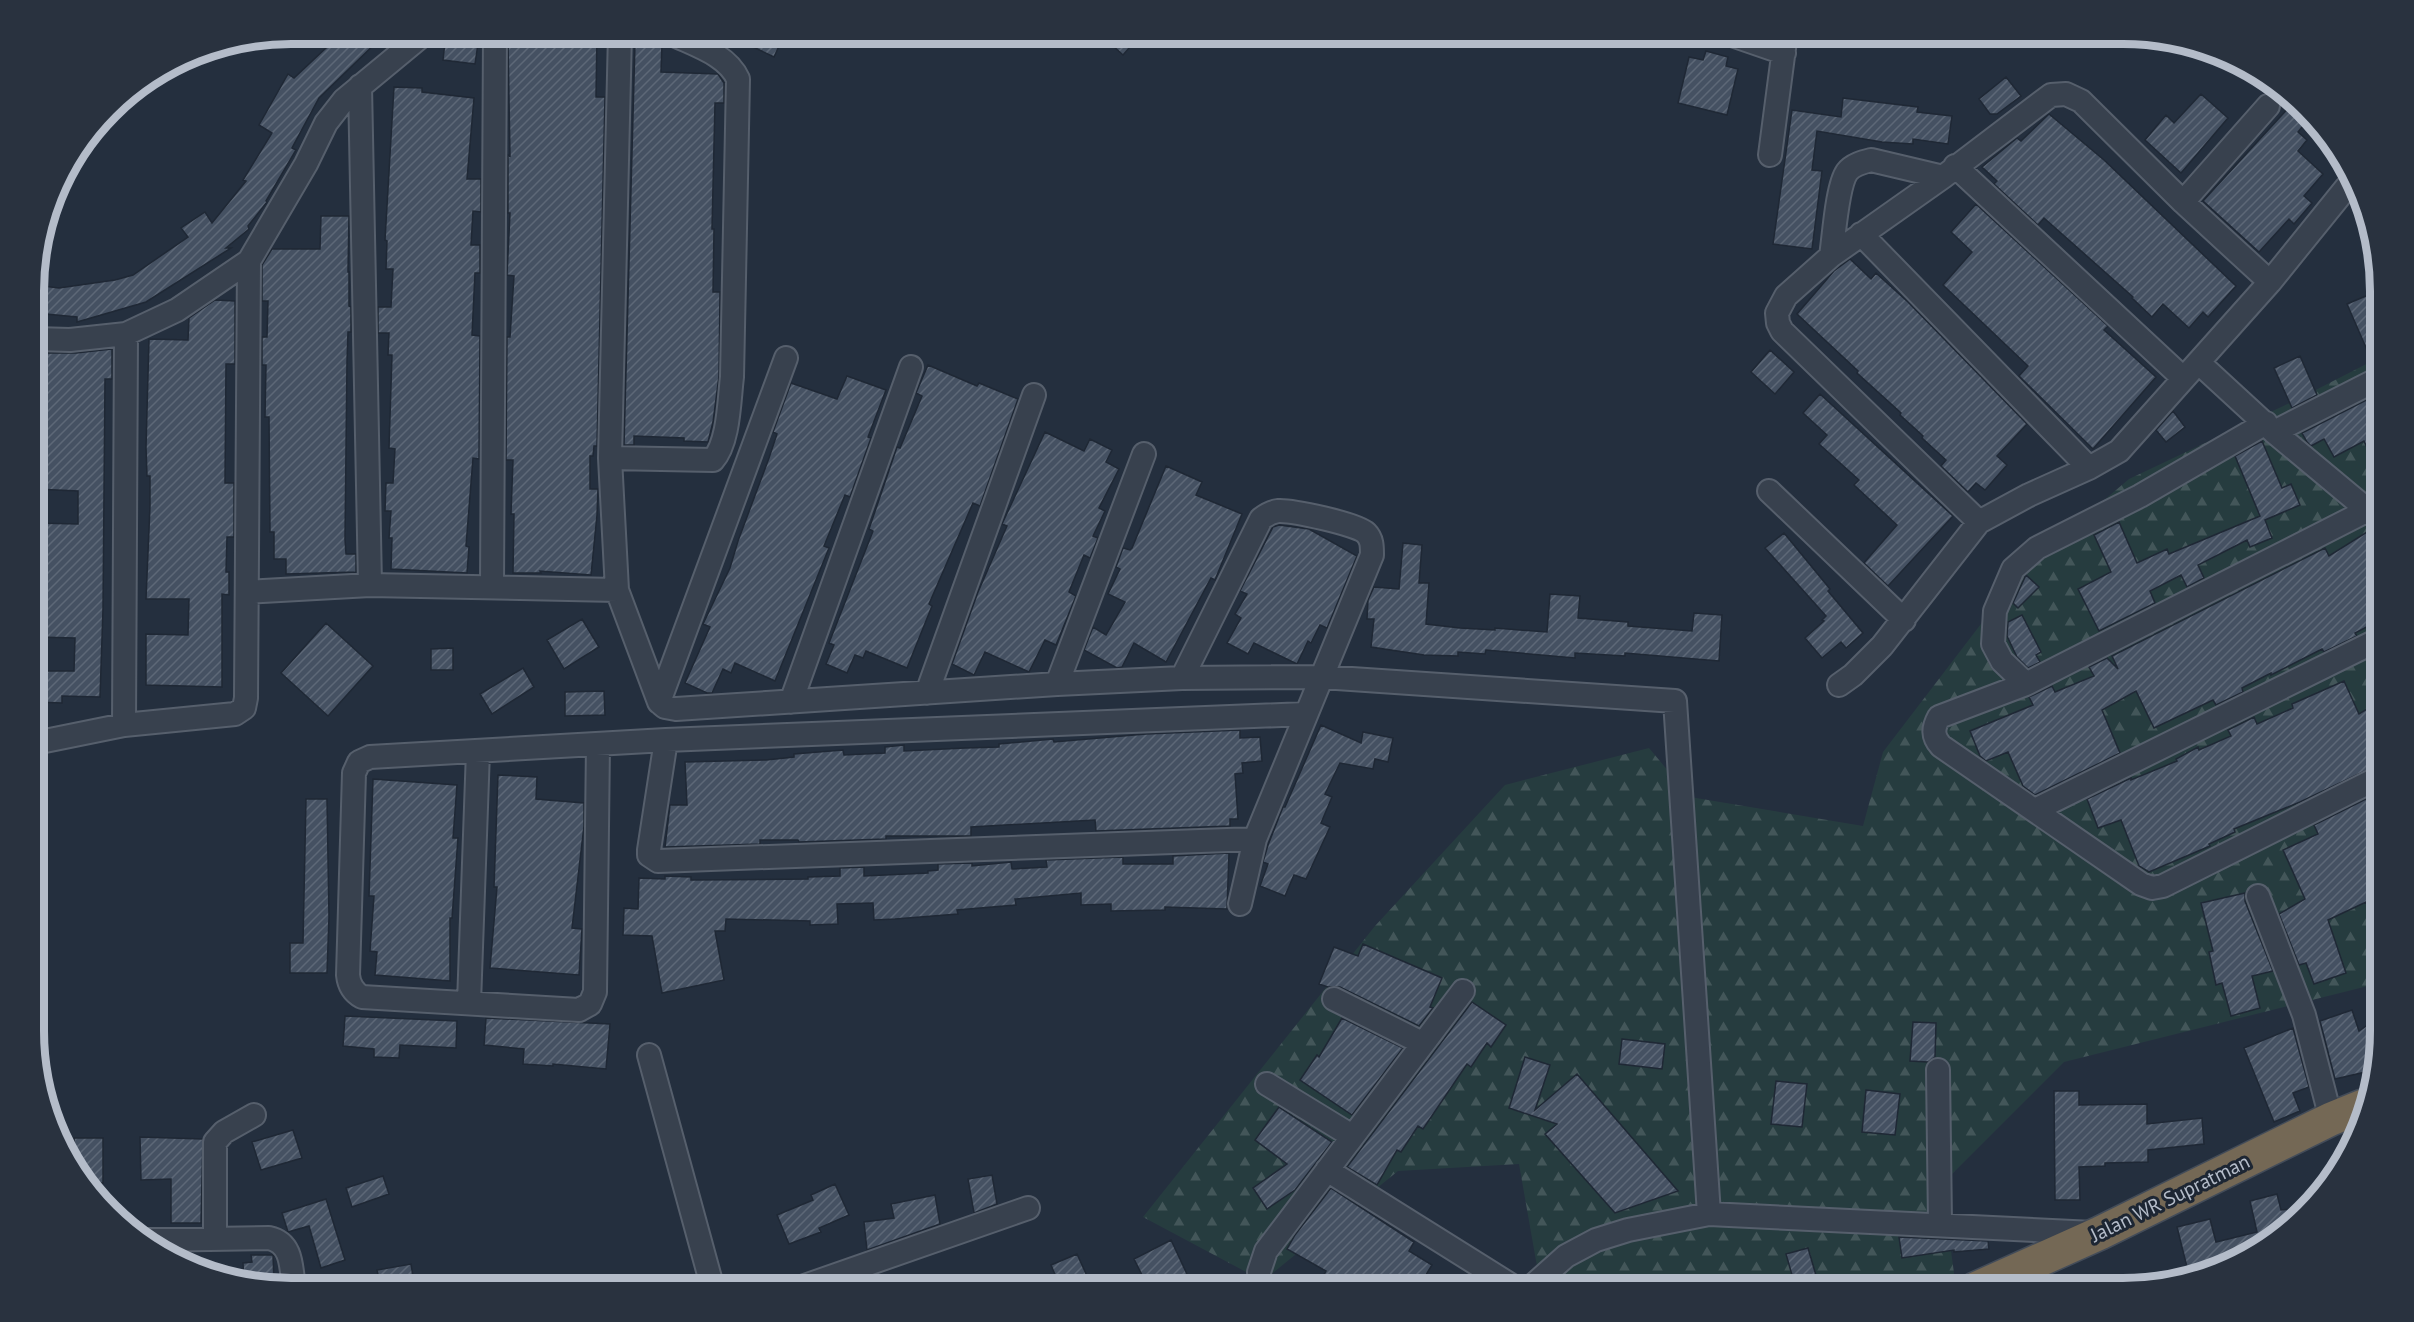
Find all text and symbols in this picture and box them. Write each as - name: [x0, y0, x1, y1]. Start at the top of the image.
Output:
- street label: Jalan WR Supratman: [2085, 1148, 2254, 1248]

